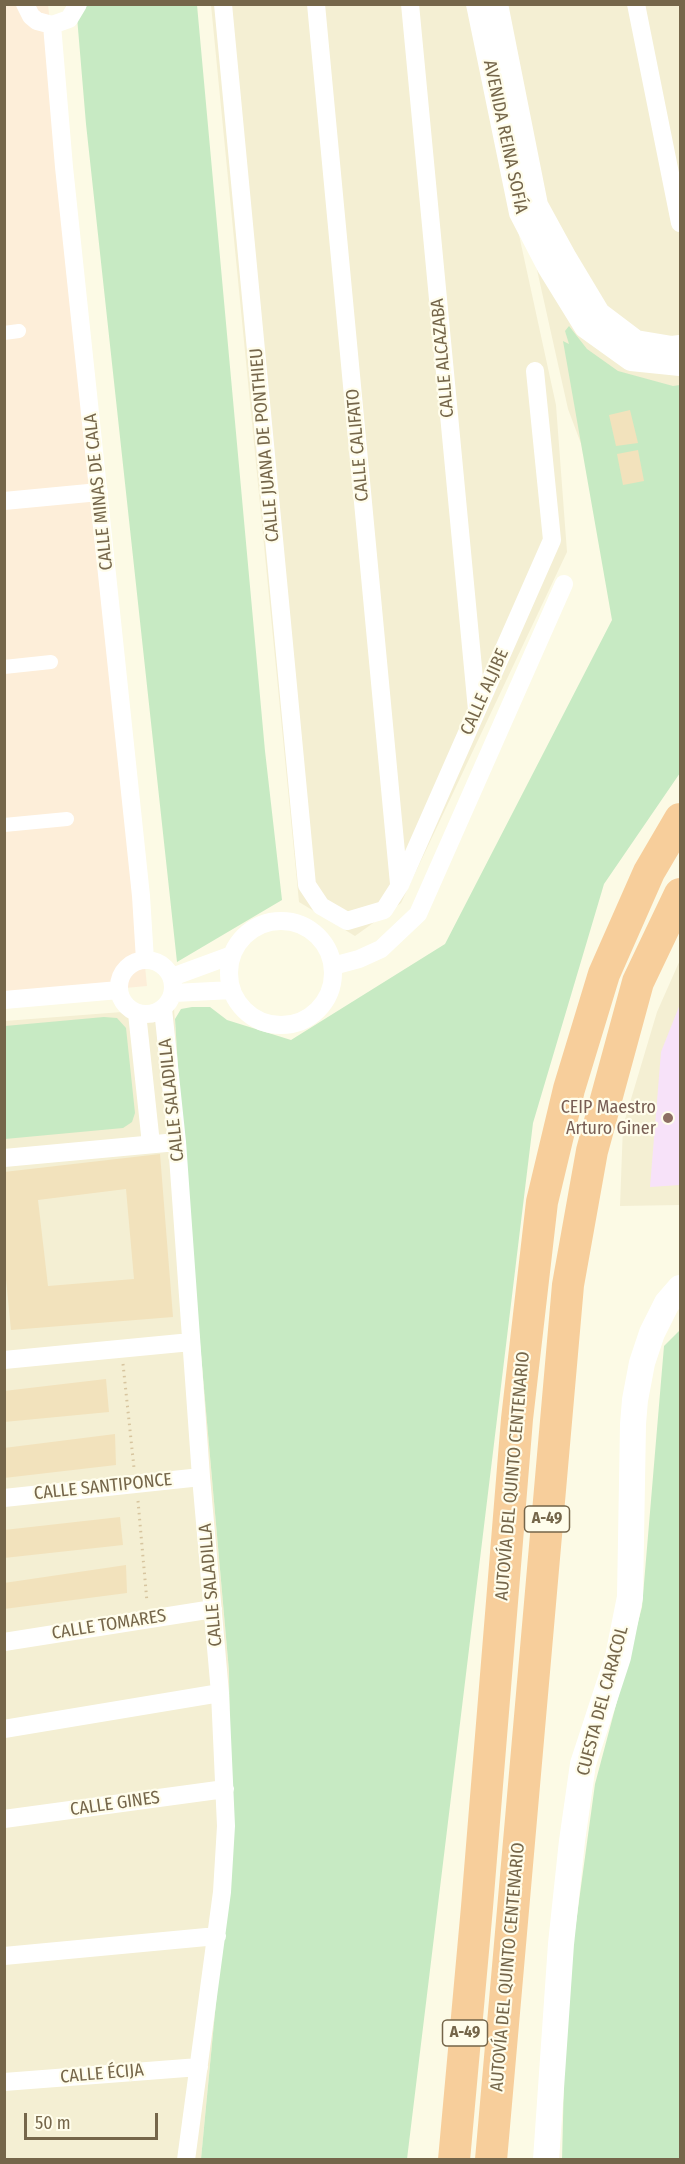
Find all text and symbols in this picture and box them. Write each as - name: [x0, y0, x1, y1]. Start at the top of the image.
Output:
- street label: AVENIDA REINA SOFÍA: [478, 58, 532, 216]
- street label: CALLE ALCAZABA: [427, 297, 459, 419]
- street label: CALLE JUANA DE PONTHIEU: [246, 347, 284, 543]
- street label: CALLE CALIFATO: [342, 388, 374, 502]
- street label: CALLE MINAS DE CALA: [80, 413, 118, 571]
- street label: CALLE ALJIBE: [456, 645, 514, 739]
- street label: CALLE SALADILLA: [155, 1037, 189, 1163]
- place label: CEIP Maestro Arturo Giner: [561, 1097, 656, 1140]
- marker: CEIP Maestro Arturo Giner: [661, 1111, 675, 1125]
- street label: AUTOVÍA DEL QUINTO CENTENARIO: [491, 1351, 535, 1601]
- street label: CALLE SANTIPONCE: [33, 1469, 173, 1505]
- road number: A-49: [524, 1506, 570, 1532]
- street label: CALLE SALADILLA: [195, 1523, 227, 1647]
- street label: CALLE TOMARES: [50, 1605, 168, 1645]
- street label: CUESTA DEL CARACOL: [573, 1624, 633, 1778]
- street label: CALLE GINES: [69, 1787, 161, 1821]
- street label: AUTOVÍA DEL QUINTO CENTENARIO: [486, 1842, 530, 2092]
- road number: A-49: [442, 2020, 488, 2046]
- street label: CALLE ÉCIJA: [59, 2060, 145, 2088]
- scale bar: [27, 2101, 160, 2139]
- text: 50 m: [35, 2112, 71, 2134]

